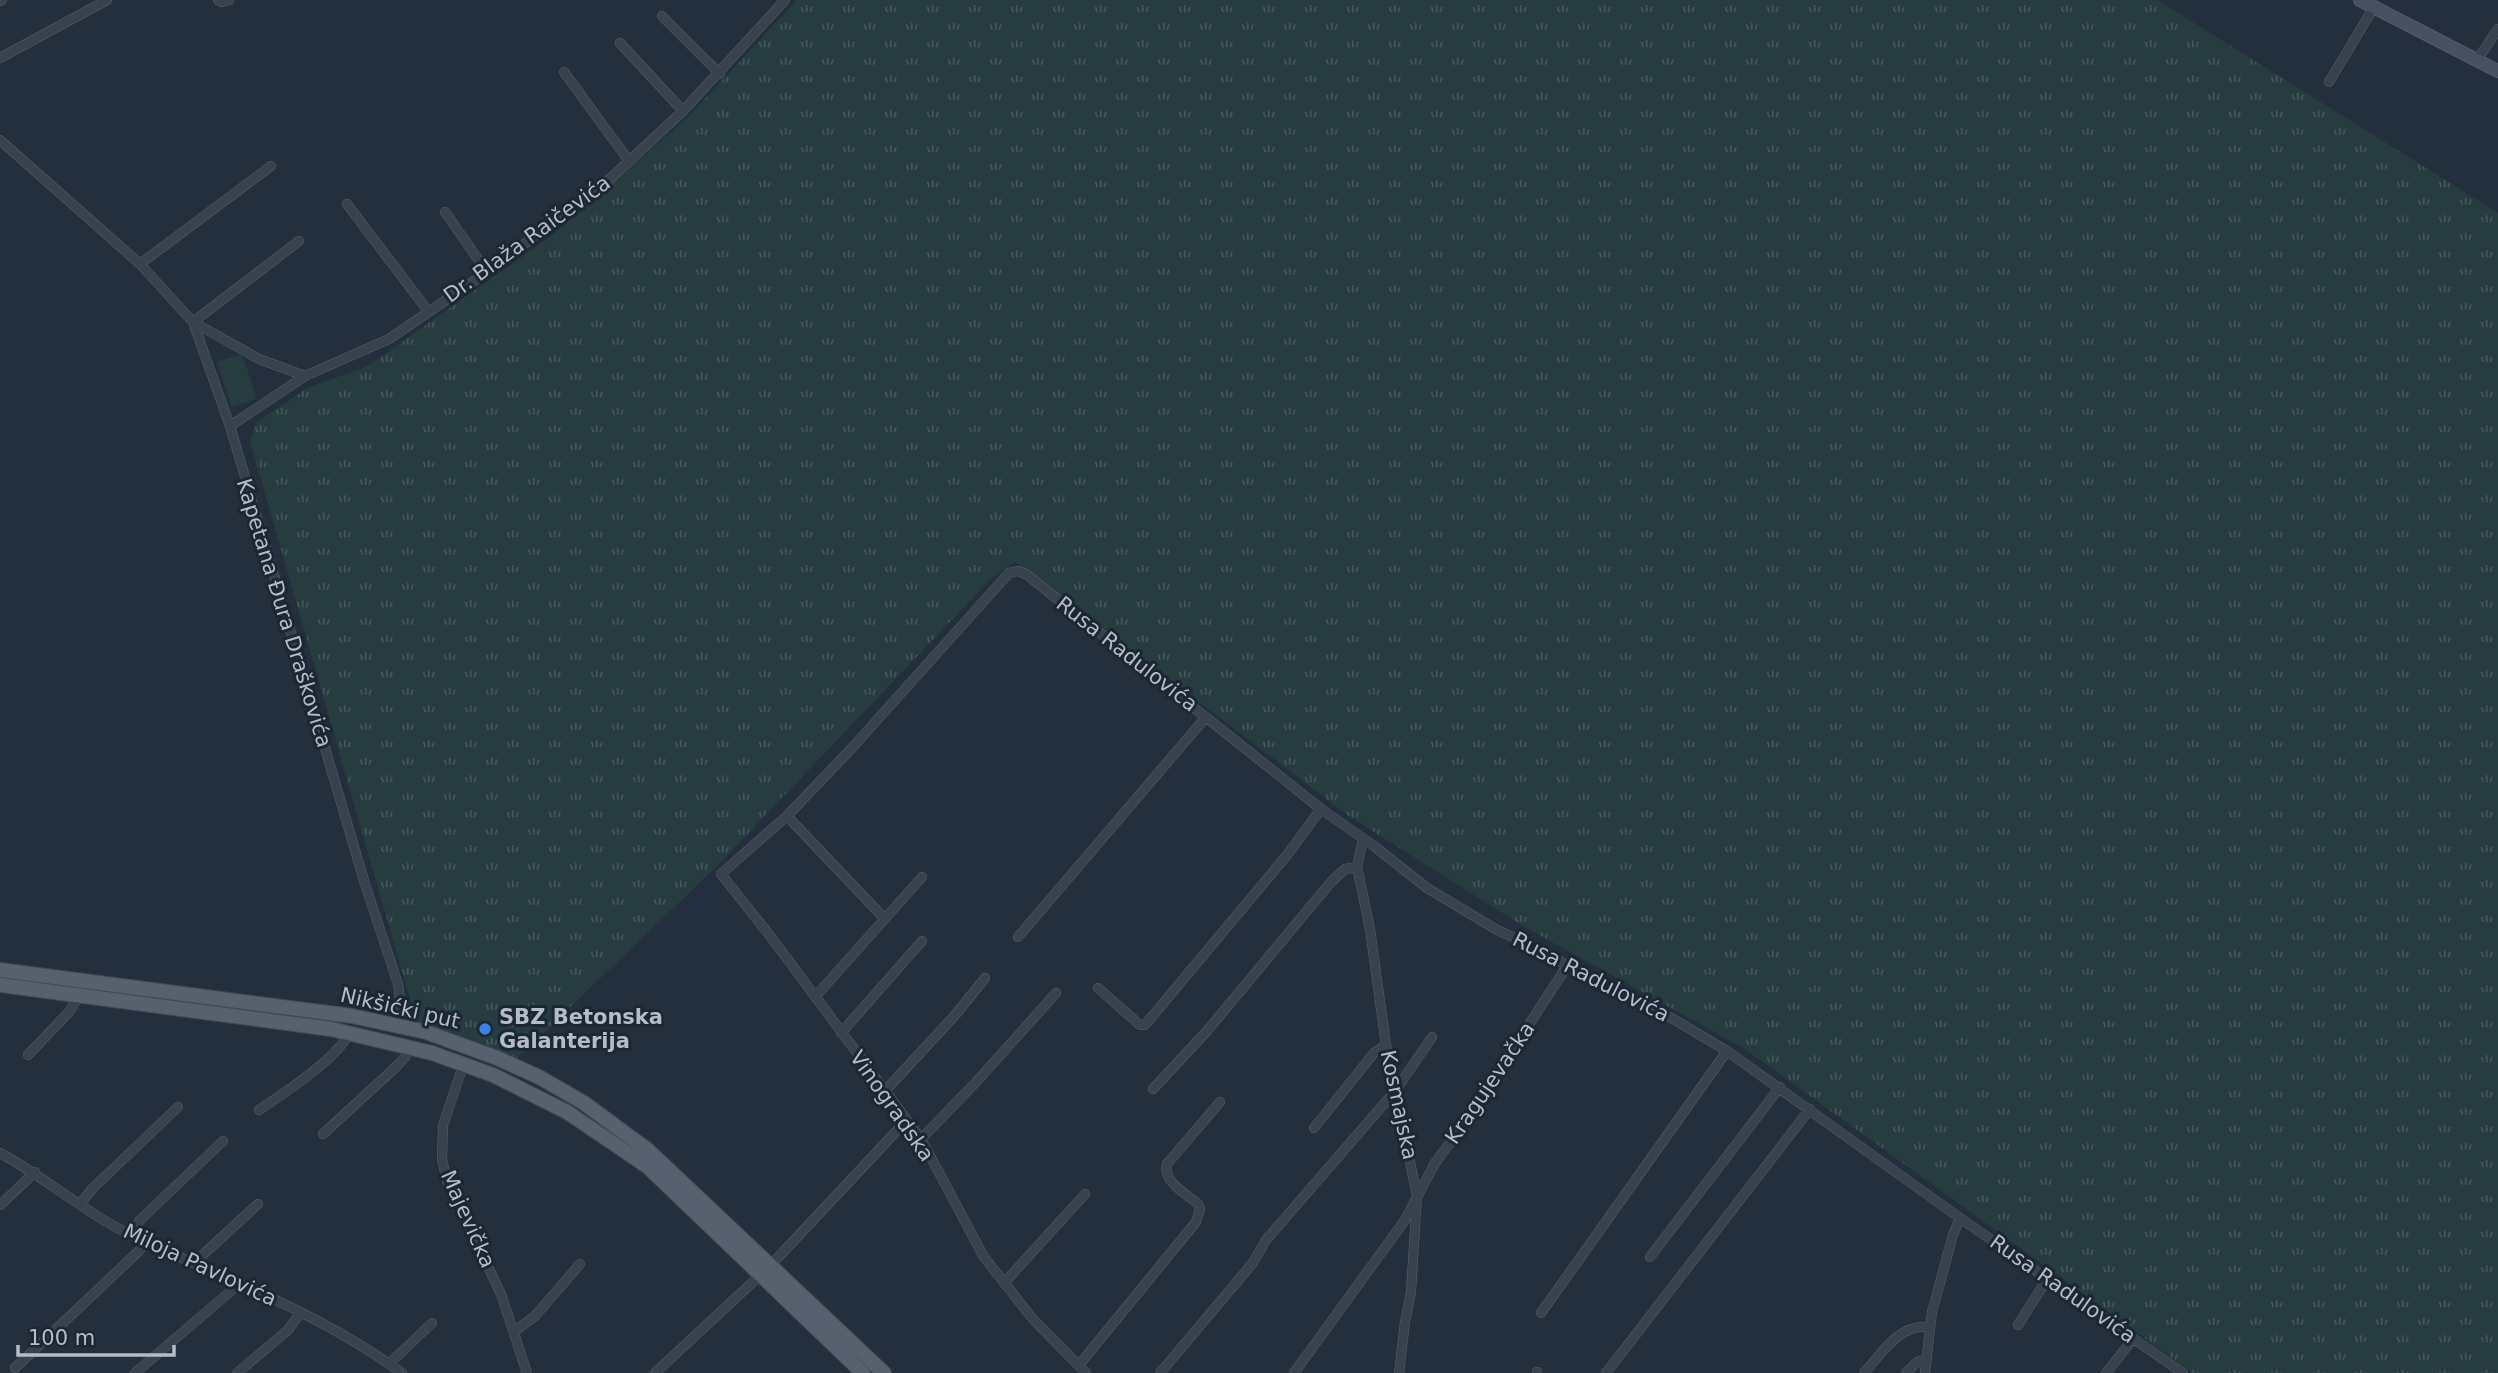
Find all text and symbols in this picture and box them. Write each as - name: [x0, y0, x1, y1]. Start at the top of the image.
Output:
- street label: Dr. Blaža Raičevića: [439, 171, 615, 307]
- street label: Kapetana Đura Draškovića: [232, 476, 336, 750]
- street label: Rusa Radulovića: [1052, 591, 1202, 717]
- street label: Rusa Radulovića: [1509, 927, 1673, 1027]
- street label: Nikšićki put: [338, 983, 462, 1033]
- place label: SBZ Betonska Galanterija: [499, 1005, 663, 1053]
- street label: Kragujevačka: [1440, 1017, 1540, 1149]
- marker: SBZ Betonska Galanterija: [477, 1021, 493, 1037]
- street label: Vinogradska: [845, 1046, 939, 1166]
- street label: Kosmajska: [1376, 1048, 1422, 1162]
- street label: Majevička: [436, 1167, 500, 1271]
- street label: Miloja Pavlovića: [120, 1219, 280, 1311]
- street label: Rusa Radulovića: [1985, 1230, 2141, 1348]
- scale bar: [18, 1314, 173, 1358]
- text: 100 m: [28, 1326, 95, 1350]

